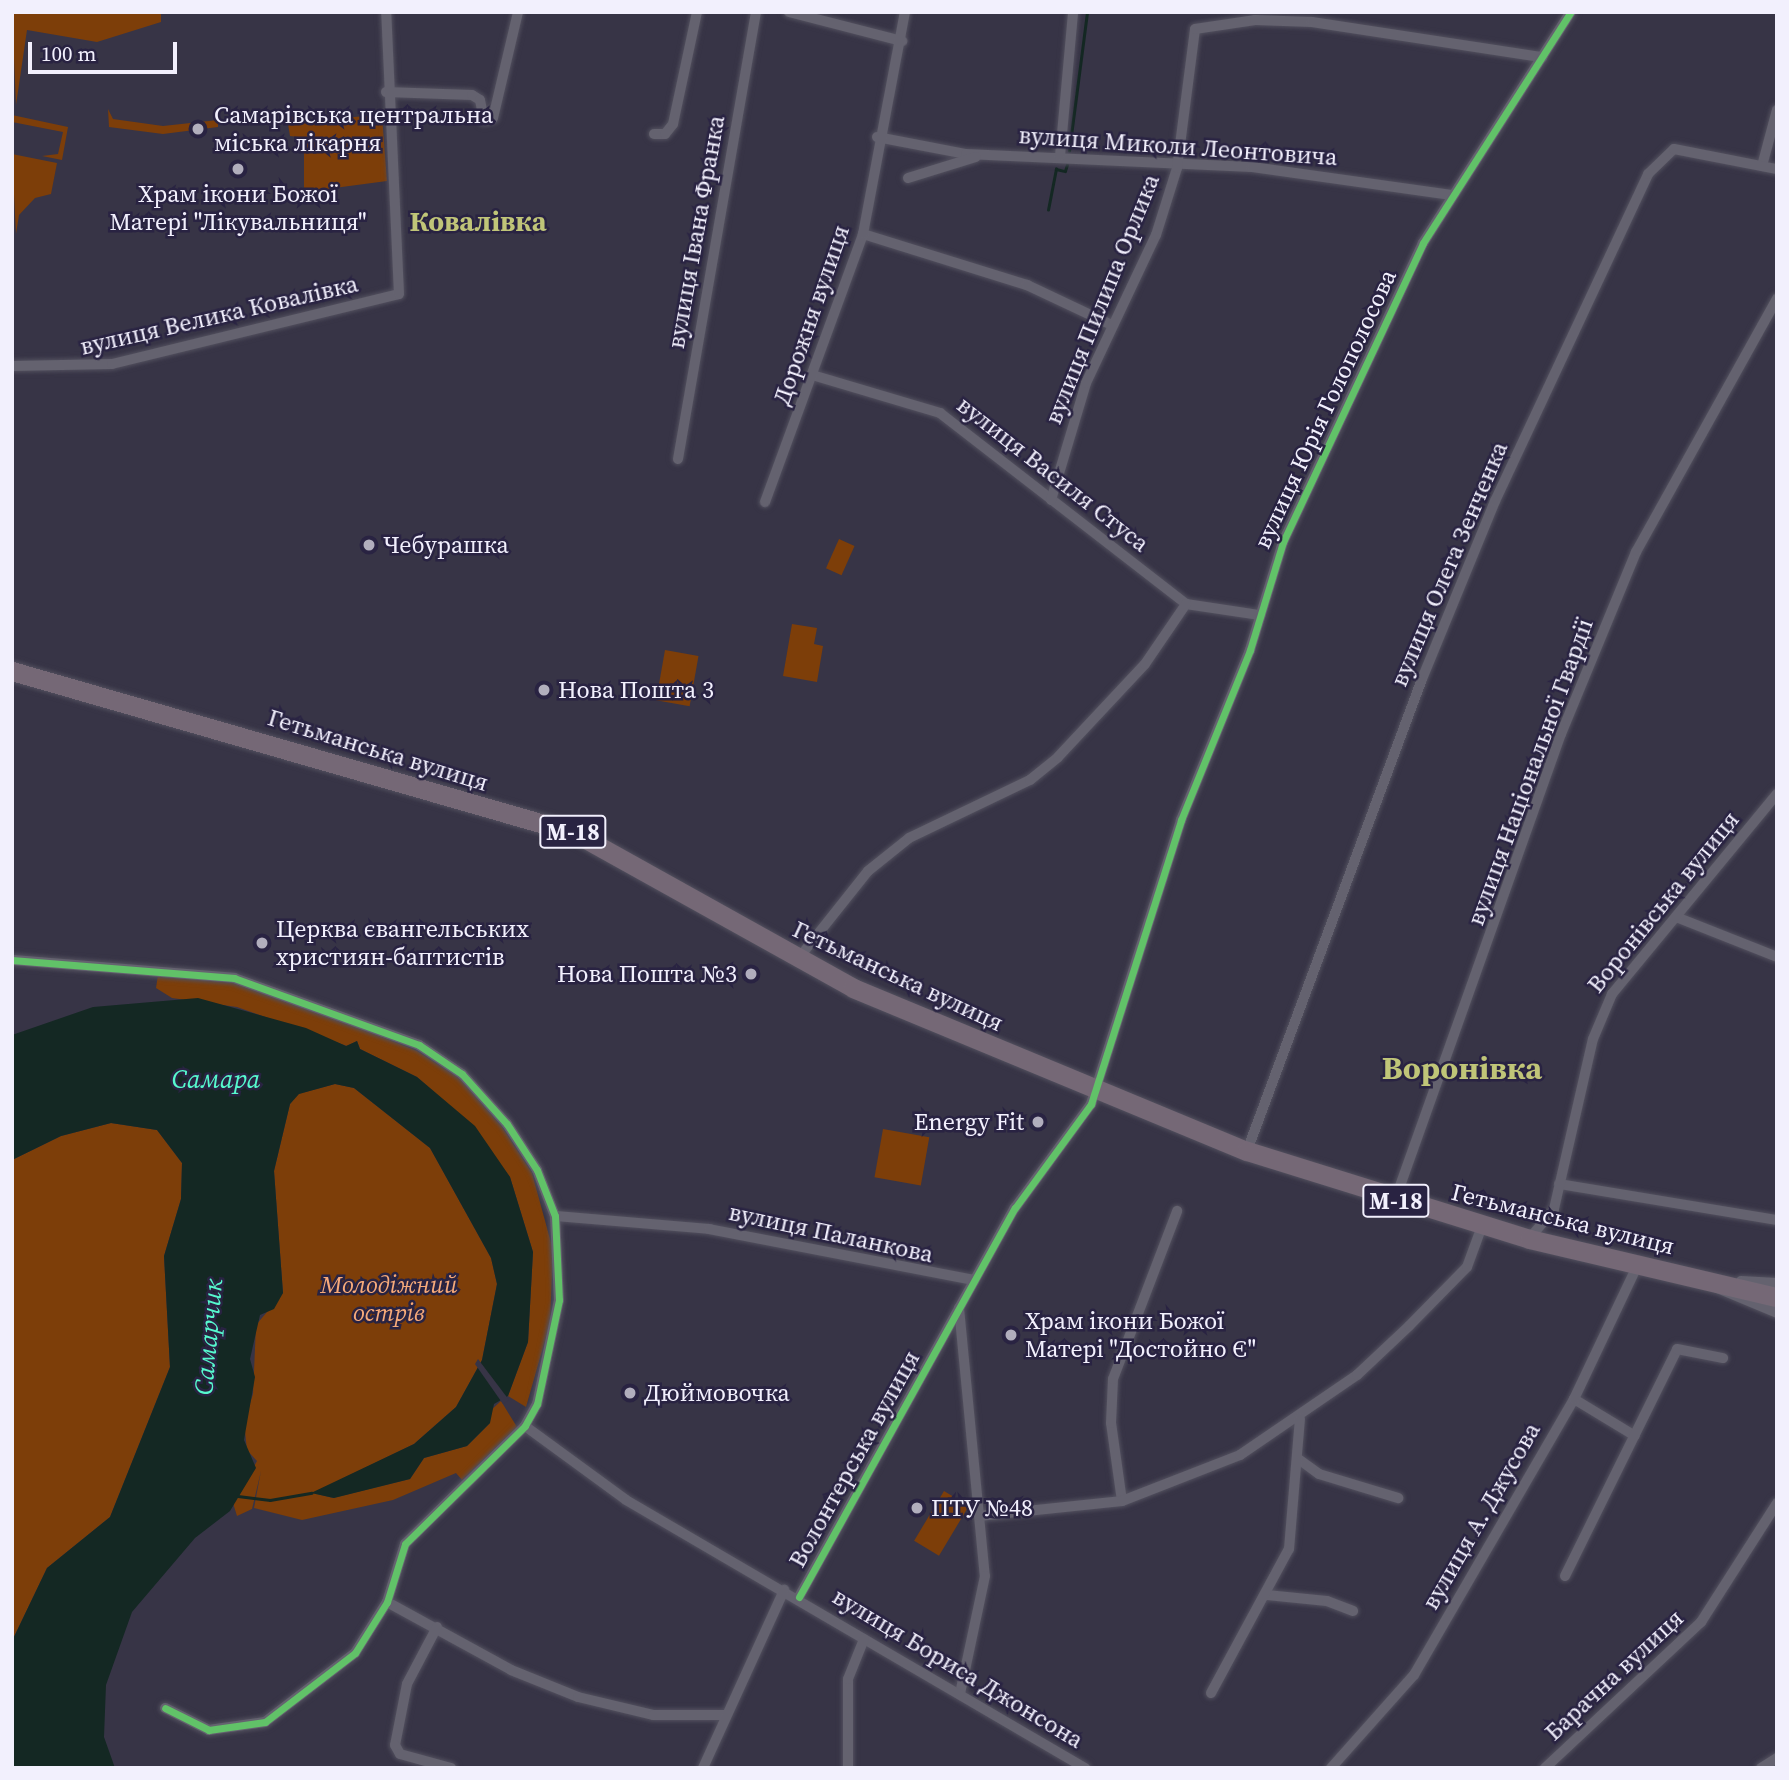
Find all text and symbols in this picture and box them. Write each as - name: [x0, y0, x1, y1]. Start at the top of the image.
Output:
- scale bar: [32, 28, 180, 72]
- text: 100 m: [41, 39, 96, 68]
- place label: Самарівська центральна міська лікарня: [214, 101, 493, 157]
- street label: вулиця Івана Франка: [661, 113, 731, 351]
- marker: Самарівська центральна міська лікарня: [188, 119, 208, 139]
- street label: вулиця Миколи Леонтовича: [1018, 120, 1338, 172]
- marker: Храм ікони Божої Матері "Лікувальниця": [230, 161, 246, 177]
- street label: вулиця Пилипа Орлика: [1039, 170, 1165, 428]
- place label: Храм ікони Божої Матері "Лікувальниця": [109, 180, 367, 236]
- district label: Ковалівка: [409, 204, 547, 238]
- street label: Дорожня вулиця: [767, 221, 855, 409]
- street label: вулиця Юрія Голополосова: [1248, 265, 1402, 553]
- street label: вулиця Велика Ковалівка: [77, 269, 361, 361]
- street label: вулиця Василя Стуса: [951, 390, 1155, 558]
- street label: вулиця Олега Зенченка: [1384, 437, 1514, 691]
- place label: Чебурашка: [383, 531, 509, 559]
- marker: Чебурашка: [361, 537, 377, 553]
- street label: вулиця Національної Гвардії: [1461, 615, 1599, 929]
- place label: Нова Пошта 3: [558, 676, 714, 704]
- marker: Нова Пошта 3: [536, 682, 552, 698]
- street label: Гетьманська вулиця: [264, 703, 492, 797]
- street label: Воронівська вулиця: [1581, 805, 1745, 999]
- road number: М-18: [538, 812, 608, 852]
- place label: Церква євангельських християн-баптистів: [276, 915, 529, 971]
- street label: Гетьманська вулиця: [788, 915, 1008, 1037]
- marker: Церква євангельських християн-баптистів: [254, 935, 270, 951]
- place label: Нова Пошта №3: [557, 960, 737, 988]
- marker: Нова Пошта №3: [743, 966, 759, 982]
- district label: Воронівка: [1382, 1049, 1542, 1087]
- water label: Самара: [172, 1064, 260, 1096]
- place label: Energy Fit: [914, 1108, 1024, 1136]
- marker: Energy Fit: [1030, 1114, 1046, 1130]
- street label: Гетьманська вулиця: [1449, 1177, 1677, 1261]
- road number: М-18: [1361, 1182, 1431, 1220]
- street label: вулиця Паланкова: [726, 1197, 936, 1269]
- park label: Молодіжний острів: [321, 1271, 457, 1327]
- water label: Самарчик: [188, 1278, 230, 1396]
- place label: Храм ікони Божої Матері "Достойно Є": [1025, 1307, 1256, 1363]
- marker: Храм ікони Божої Матері "Достойно Є": [1003, 1327, 1019, 1343]
- street label: Волонтерська вулиця: [782, 1346, 926, 1572]
- place label: Дюймовочка: [644, 1379, 790, 1407]
- marker: Дюймовочка: [622, 1385, 638, 1401]
- street label: вулиця А. Джусова: [1416, 1417, 1546, 1615]
- place label: ПТУ №48: [931, 1494, 1034, 1522]
- marker: ПТУ №48: [909, 1500, 925, 1516]
- street label: вулиця Бориса Джонсона: [827, 1582, 1089, 1754]
- street label: Барачна вулиця: [1539, 1603, 1689, 1747]

